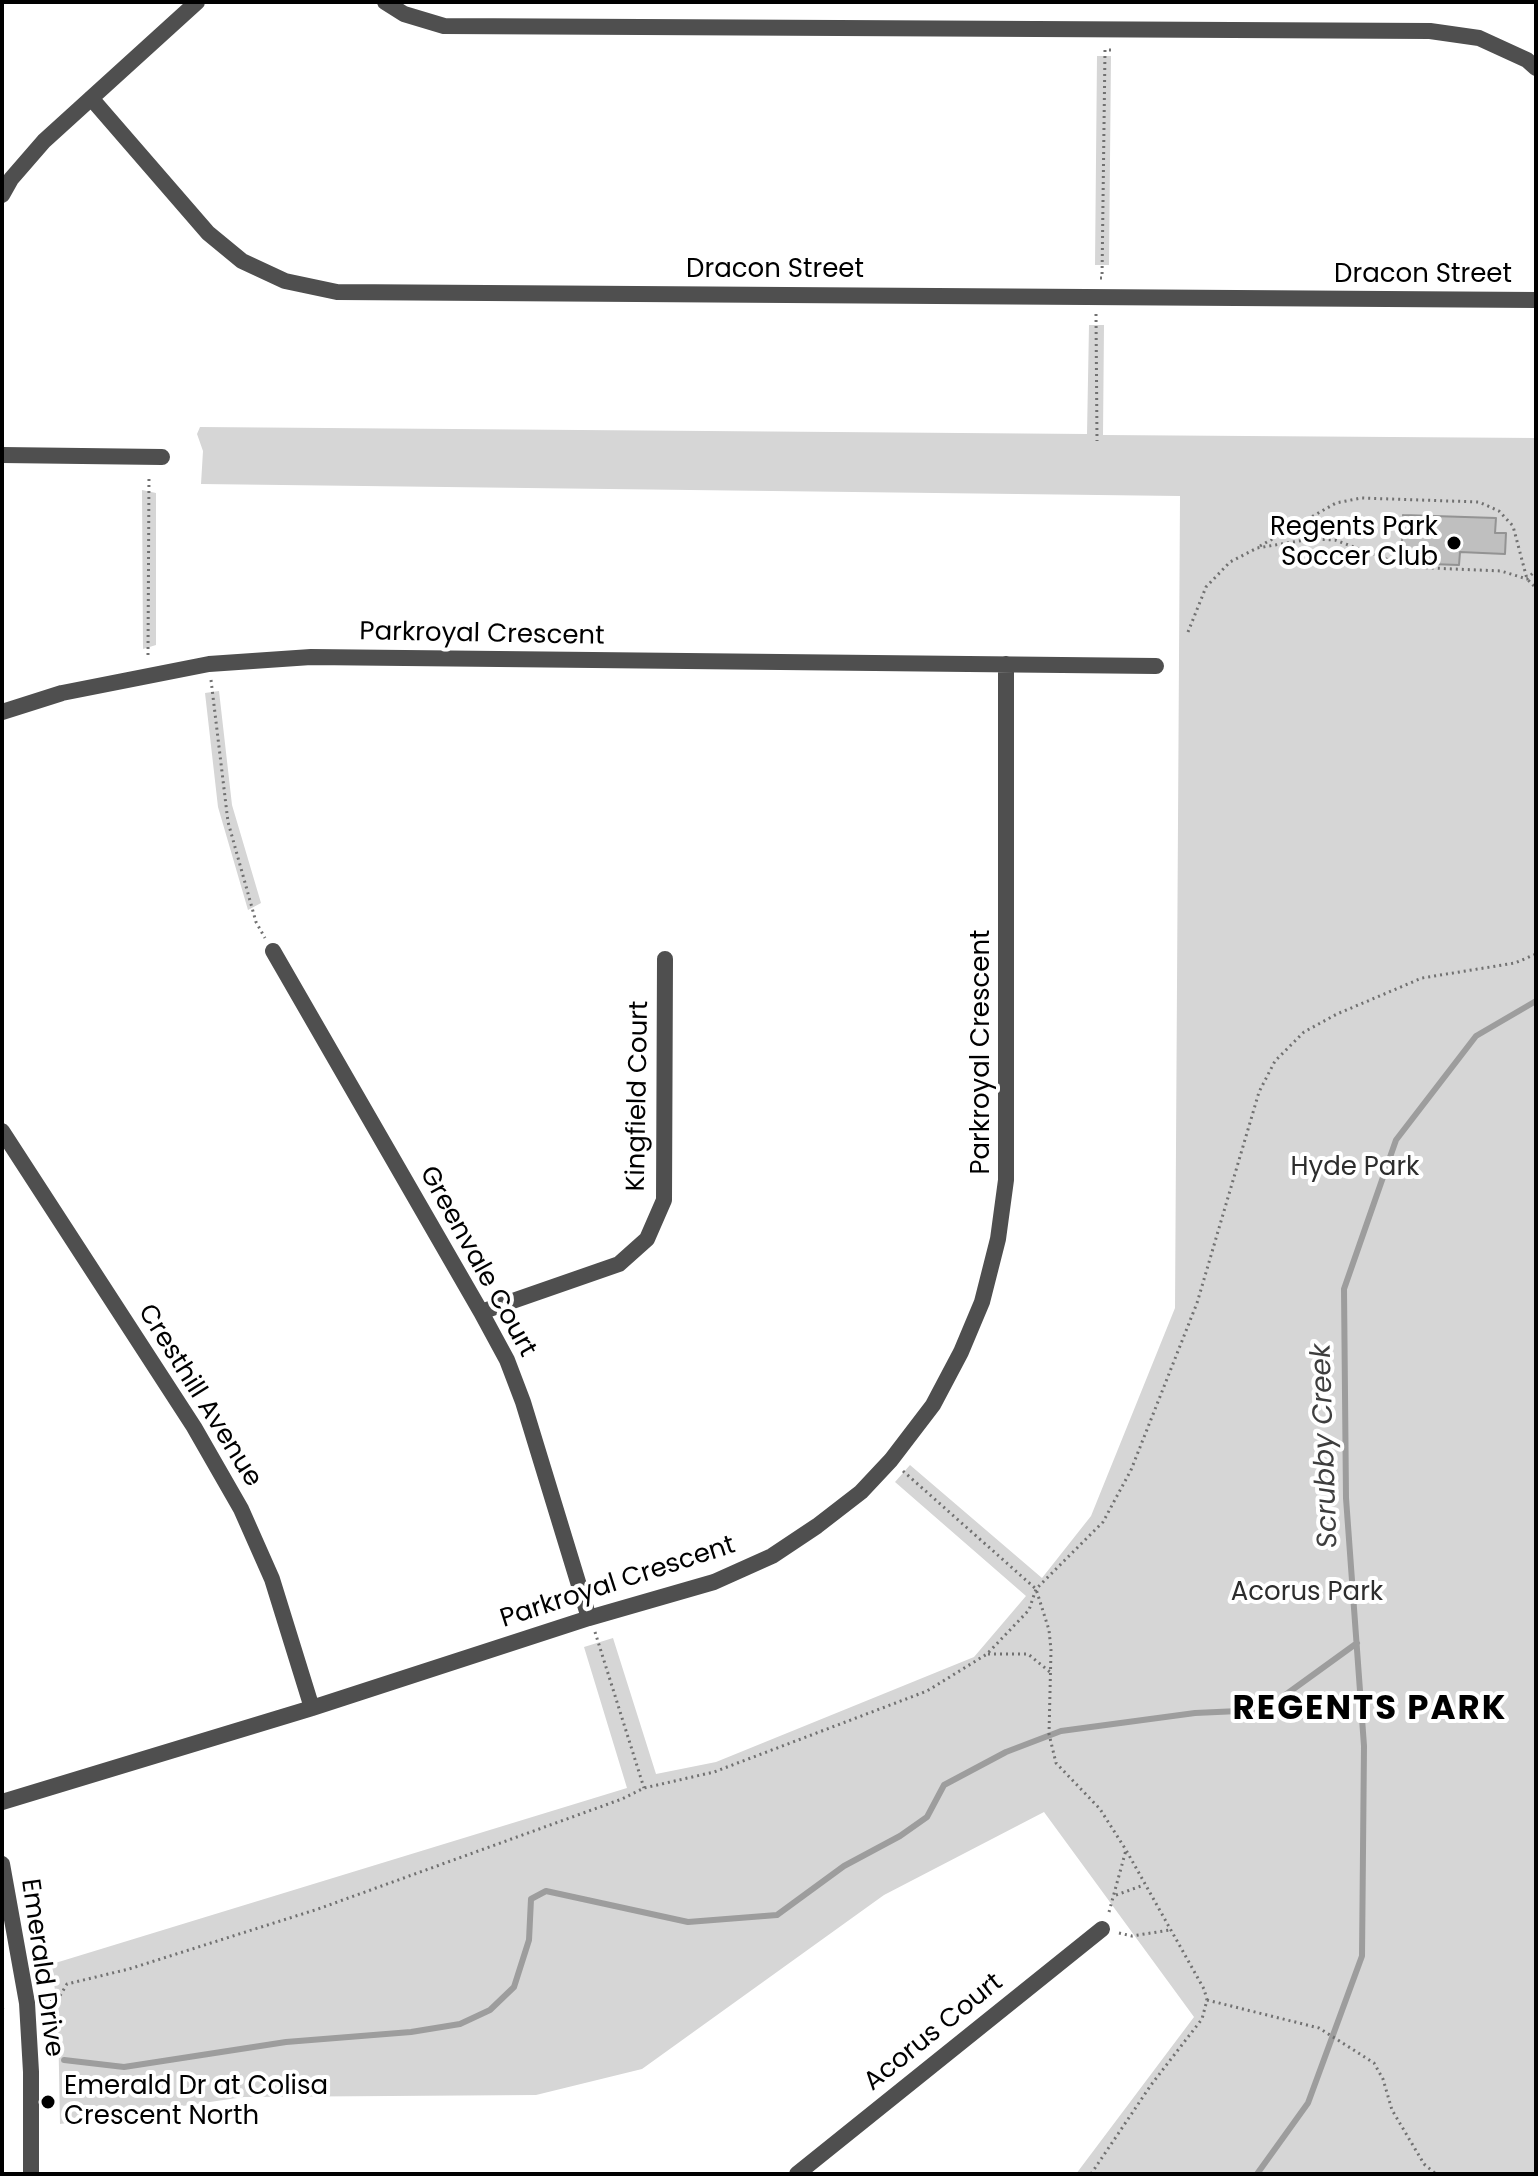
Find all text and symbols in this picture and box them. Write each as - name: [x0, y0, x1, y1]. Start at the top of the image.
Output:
- street label: Dracon Street: [686, 254, 864, 286]
- street label: Dracon Street: [1334, 259, 1512, 291]
- place label: Regents Park Soccer Club: [1270, 512, 1438, 574]
- marker: Regents Park Soccer Club: [1445, 534, 1463, 552]
- street label: Parkroyal Crescent: [359, 617, 605, 653]
- street label: Parkroyal Crescent: [966, 929, 998, 1175]
- street label: Kingfield Court: [622, 1000, 656, 1192]
- park label: Hyde Park: [1291, 1152, 1419, 1184]
- street label: Greenvale Court: [412, 1161, 542, 1363]
- street label: Cresthill Avenue: [130, 1299, 268, 1493]
- water label: Scrubby Creek: [1306, 1343, 1346, 1549]
- street label: Parkroyal Crescent: [497, 1530, 739, 1636]
- park label: Acorus Park: [1231, 1577, 1383, 1609]
- district label: REGENTS PARK: [1233, 1690, 1507, 1730]
- street label: Emerald Drive: [13, 1877, 69, 2059]
- street label: Acorus Court: [858, 1968, 1010, 2098]
- place label: Emerald Dr at Colisa Crescent North: [64, 2071, 328, 2132]
- marker: Emerald Dr at Colisa Crescent North: [39, 2093, 57, 2111]

